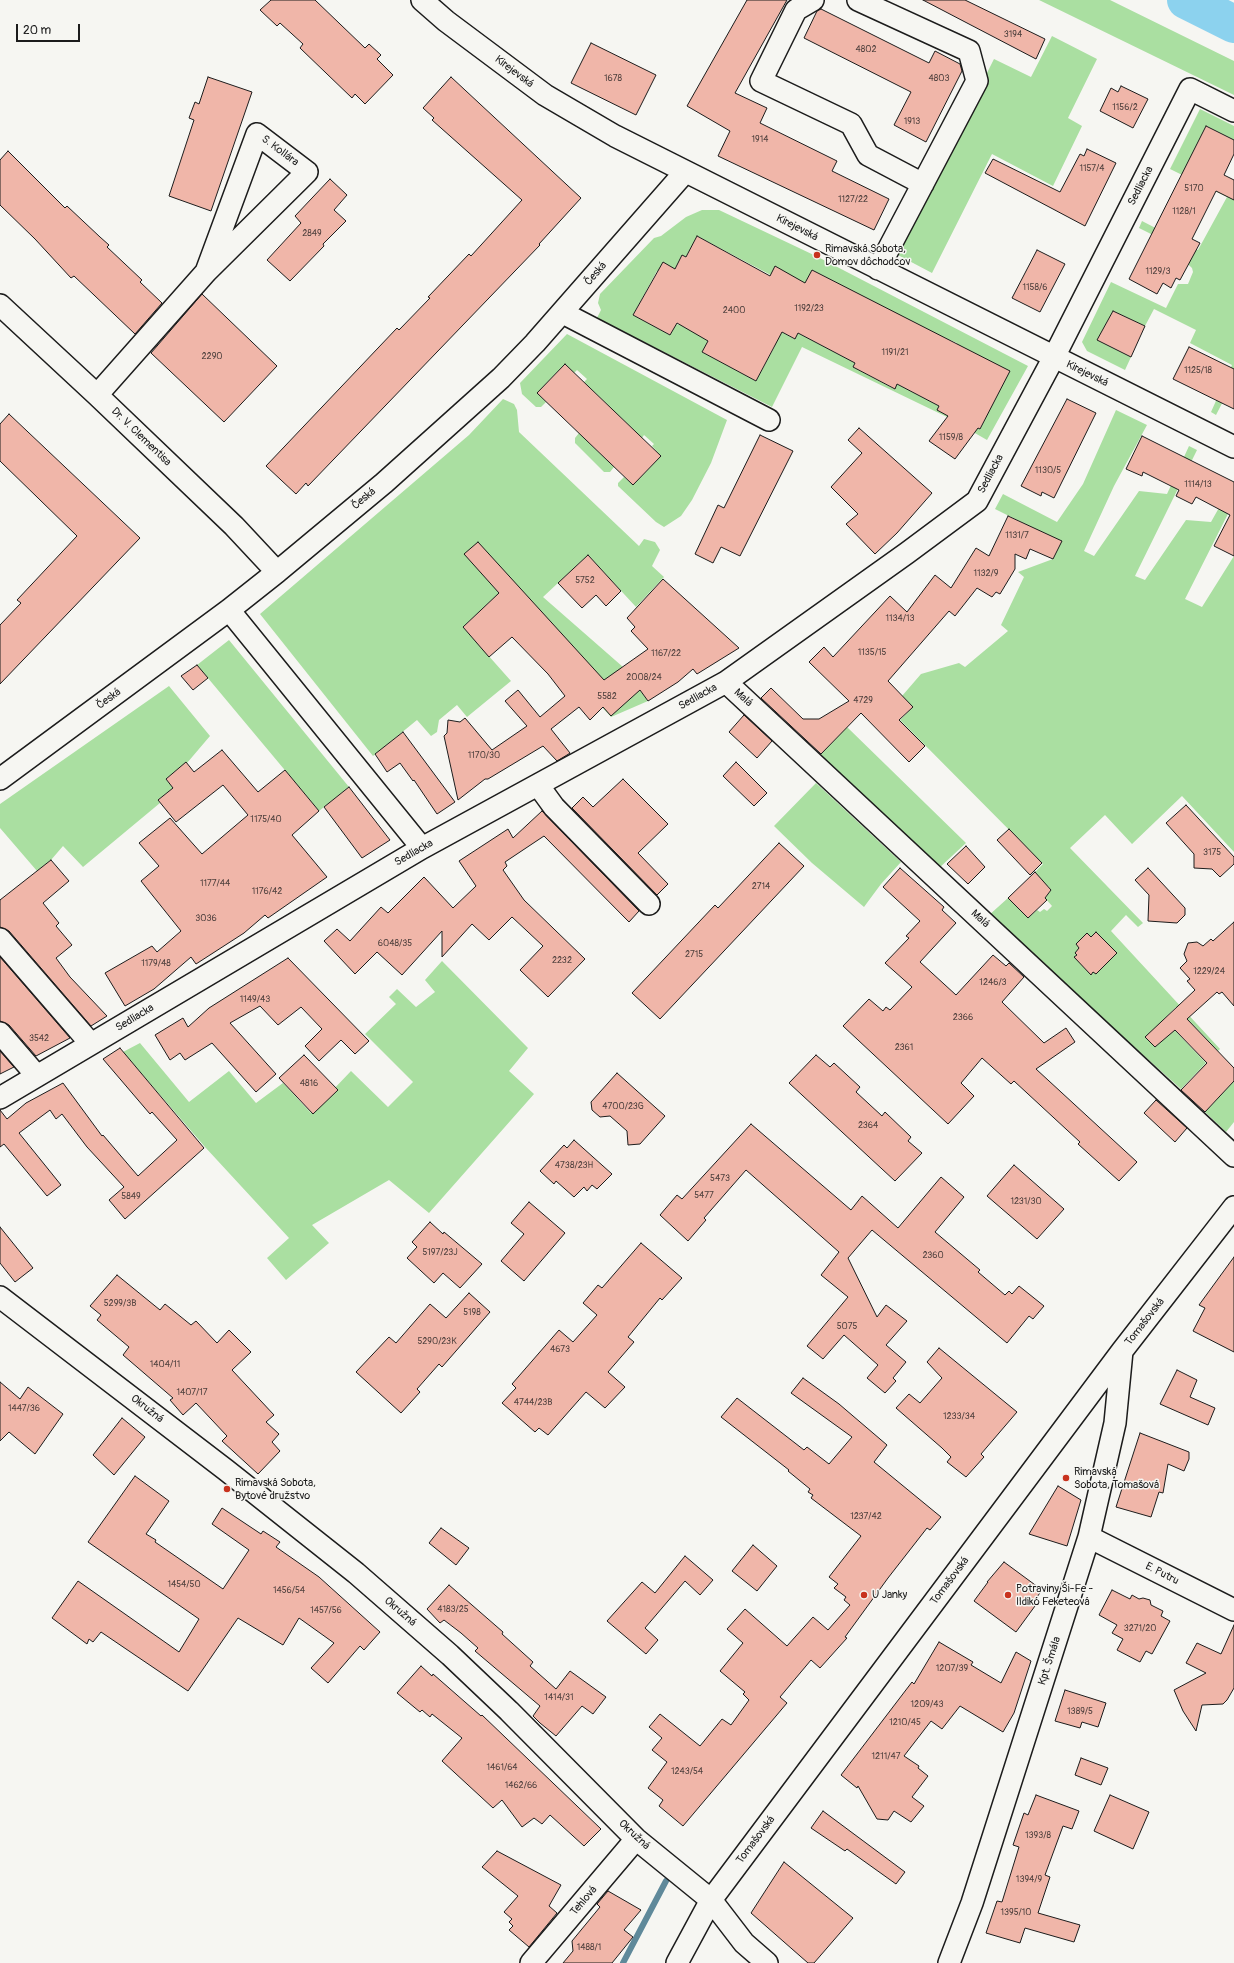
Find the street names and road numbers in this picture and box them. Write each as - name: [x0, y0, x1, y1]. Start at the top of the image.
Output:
- street label: Kirejevská: [492, 53, 536, 91]
- street label: S. Kollára: [259, 133, 301, 169]
- street label: Sedliacka: [1126, 164, 1156, 208]
- street label: Kirejevská: [774, 212, 820, 244]
- street label: Česká: [582, 260, 610, 288]
- street label: Kirejevská: [1064, 358, 1110, 390]
- street label: Dr. V. Clementisa: [108, 405, 174, 469]
- street label: Sedliacka: [975, 452, 1007, 496]
- street label: Česká: [349, 485, 379, 513]
- street label: Sedliacka: [676, 681, 720, 713]
- street label: Česká: [94, 686, 124, 712]
- street label: Malá: [731, 686, 755, 710]
- street label: Sedliacka: [392, 837, 436, 869]
- street label: Malá: [968, 907, 992, 931]
- street label: Sedliacka: [114, 1001, 156, 1035]
- street label: Tomašovská: [1122, 1296, 1168, 1348]
- street label: Okružná: [128, 1392, 166, 1426]
- street label: Tomašovská: [928, 1554, 972, 1608]
- street label: E. Putru: [1143, 1560, 1181, 1588]
- street label: Okružná: [381, 1595, 419, 1629]
- street label: Kpt. Šmála: [1036, 1635, 1064, 1687]
- street label: Tomašovská: [734, 1813, 778, 1867]
- street label: Okružná: [616, 1817, 652, 1853]
- street label: Tehlová: [568, 1883, 600, 1919]

